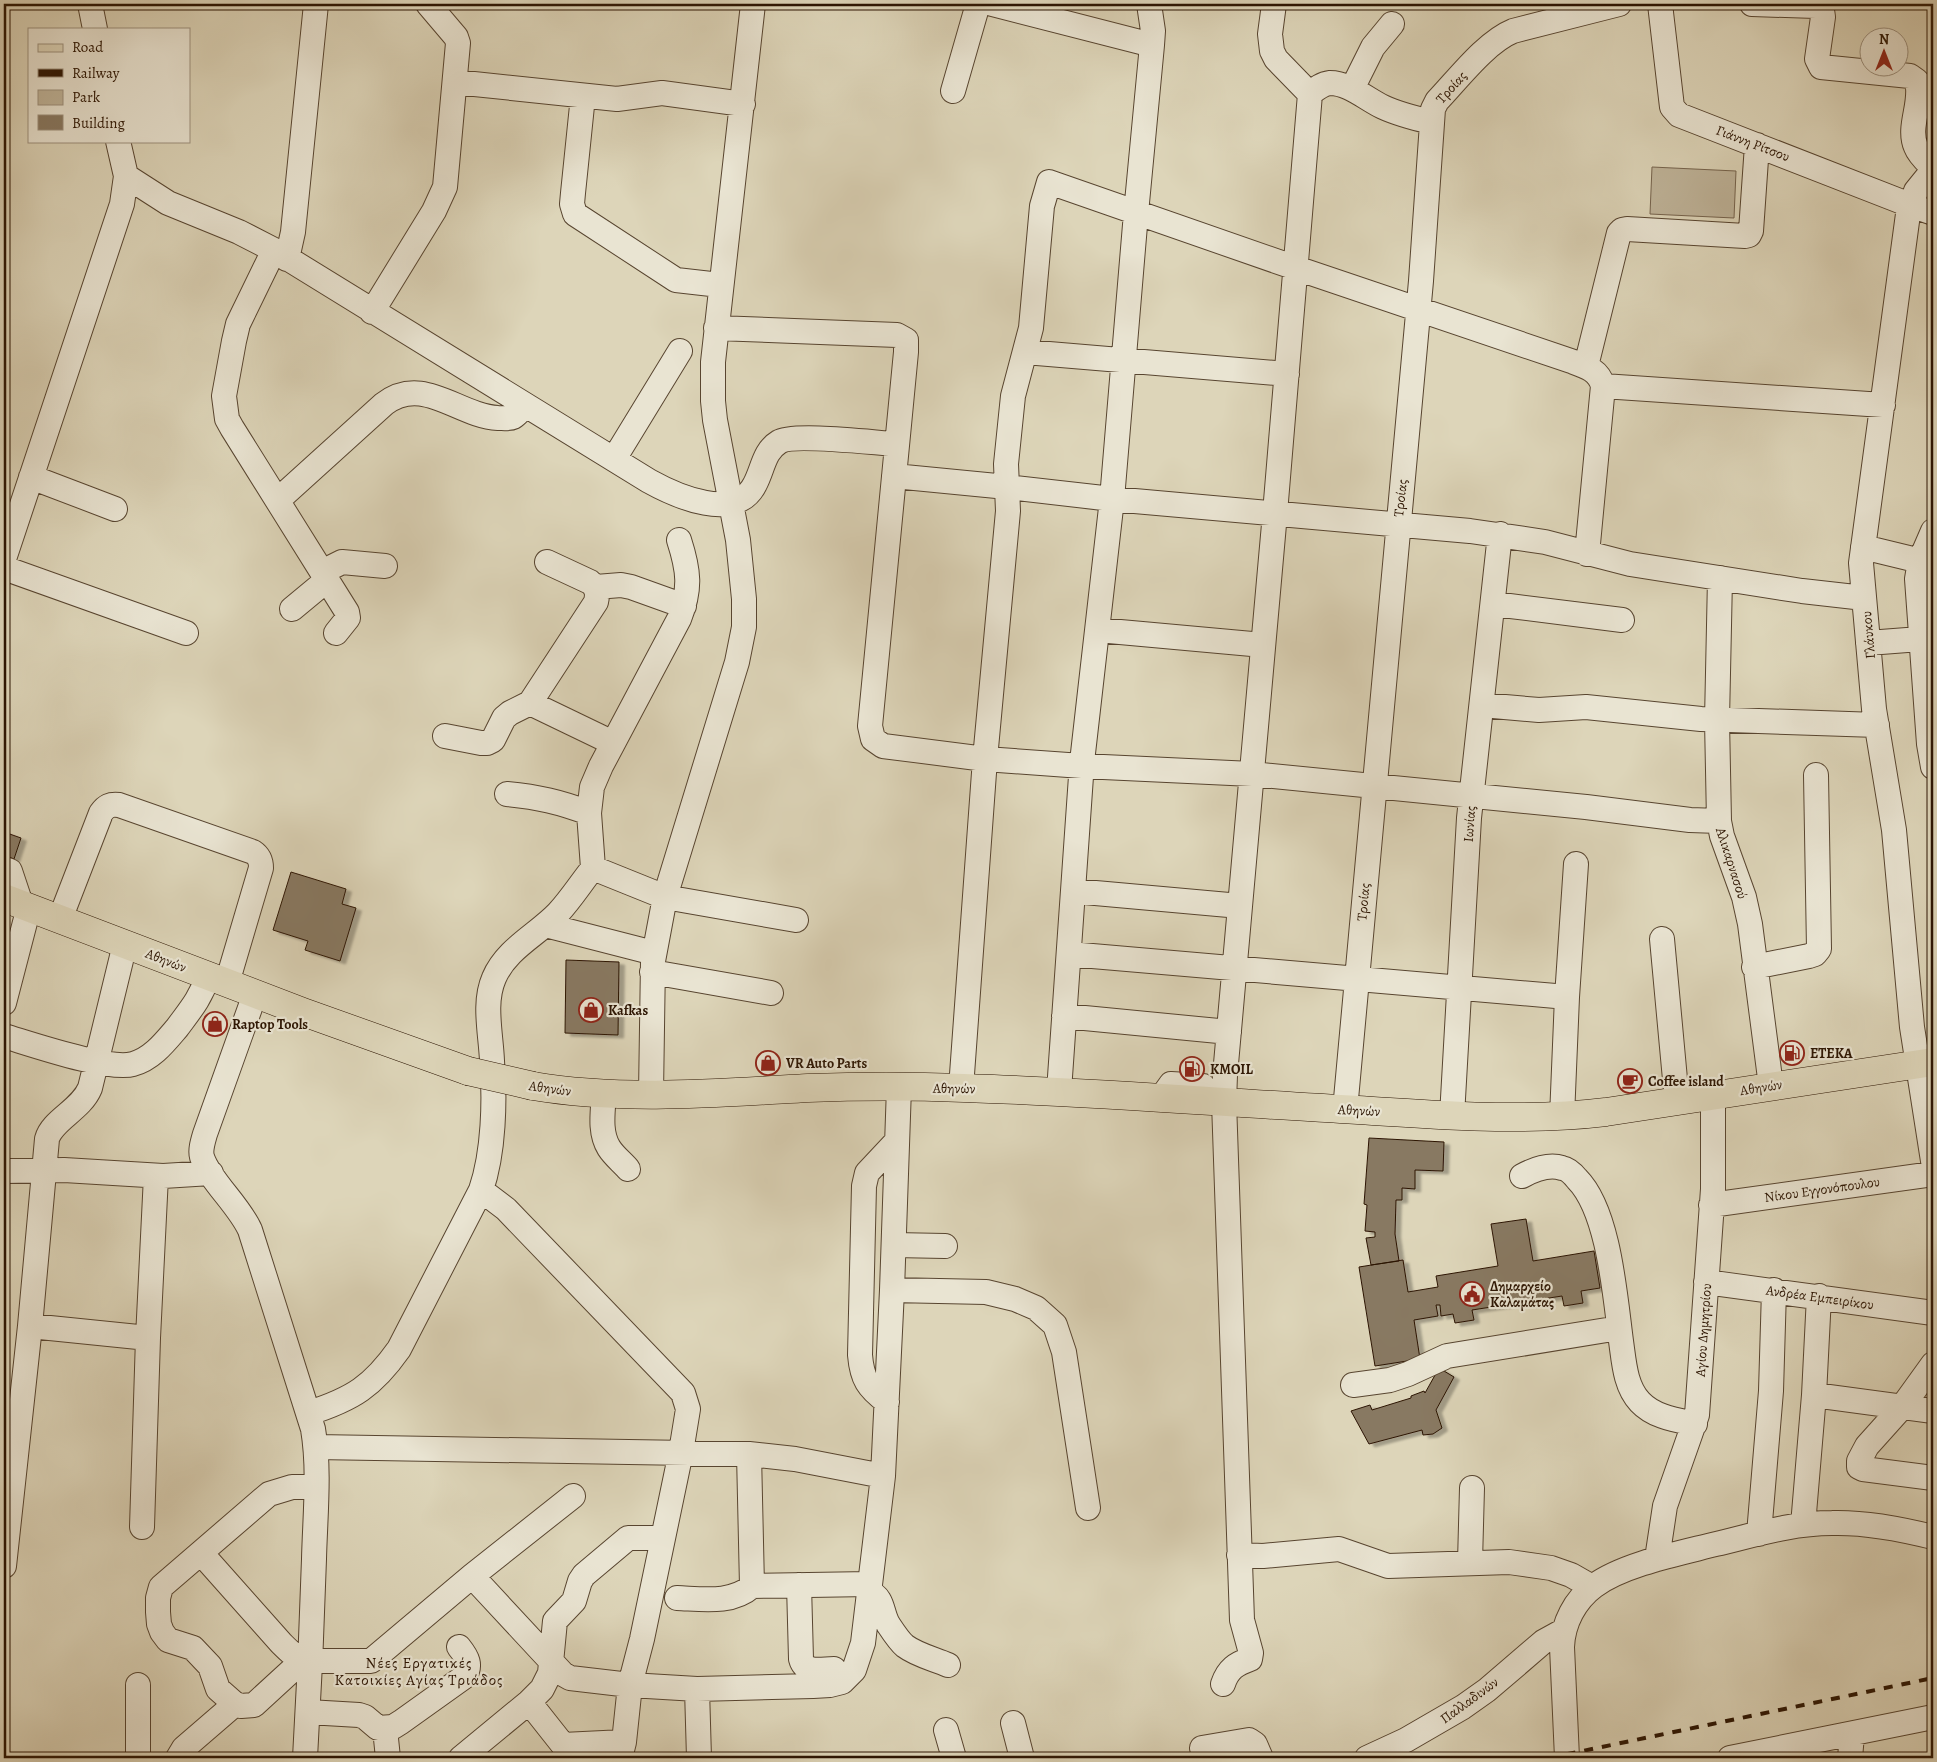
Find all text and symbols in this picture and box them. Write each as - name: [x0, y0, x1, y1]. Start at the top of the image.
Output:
- legend: [28, 28, 190, 142]
- north arrow: [1860, 28, 1910, 78]
- text: N: [1879, 30, 1889, 49]
- text: Road: [72, 37, 104, 57]
- text: Railway: [72, 63, 120, 83]
- street label: Τροίας: [1432, 67, 1471, 108]
- text: Park: [72, 87, 101, 107]
- text: Building: [72, 113, 125, 133]
- street label: Γιάννη Ρίτσου: [1713, 121, 1792, 166]
- street label: Τροίας: [1389, 478, 1412, 518]
- street label: Γλάυκου: [1857, 610, 1880, 660]
- street label: Ιωνίας: [1459, 805, 1480, 843]
- street label: Αλικαρνασού: [1711, 824, 1752, 901]
- street label: Τροίας: [1352, 882, 1375, 922]
- street label: Αθηνών: [142, 944, 189, 977]
- shop icon: Kafkas: [578, 997, 604, 1023]
- place label: Kafkas: [608, 1001, 648, 1020]
- shop icon: Raptop Tools: [202, 1011, 228, 1037]
- place label: Raptop Tools: [232, 1015, 308, 1034]
- fuel station icon: ΕΤΕΚΑ: [1779, 1040, 1805, 1066]
- place label: ΕΤΕΚΑ: [1810, 1044, 1853, 1063]
- shop icon: VR Auto Parts: [755, 1050, 781, 1076]
- place label: VR Auto Parts: [785, 1054, 868, 1073]
- fuel station icon: KMOIL: [1179, 1056, 1205, 1082]
- place label: KMOIL: [1210, 1060, 1253, 1079]
- cafe icon: Coffee island: [1617, 1068, 1643, 1094]
- place label: Coffee island: [1648, 1072, 1724, 1091]
- street label: Αθηνών: [1738, 1075, 1784, 1100]
- street label: Αθηνών: [527, 1076, 573, 1101]
- street label: Αθηνών: [932, 1079, 976, 1098]
- street label: Αθηνών: [1336, 1100, 1381, 1121]
- street label: Νίκου Εγγονόπουλου: [1763, 1172, 1881, 1207]
- place label: Δημαρχείο Καλαμάτας: [1490, 1277, 1554, 1312]
- street label: Ανδρέα Εμπειρίκου: [1764, 1280, 1875, 1314]
- public building icon: Δημαρχείο Καλαμάτας: [1459, 1281, 1485, 1307]
- street label: Αγίου Δημητρίου: [1691, 1283, 1716, 1378]
- district label: Νέες Εργατικές Κατοικίες Αγίας Τριάδος: [335, 1653, 503, 1690]
- street label: Παλλαδινών: [1436, 1673, 1503, 1728]

